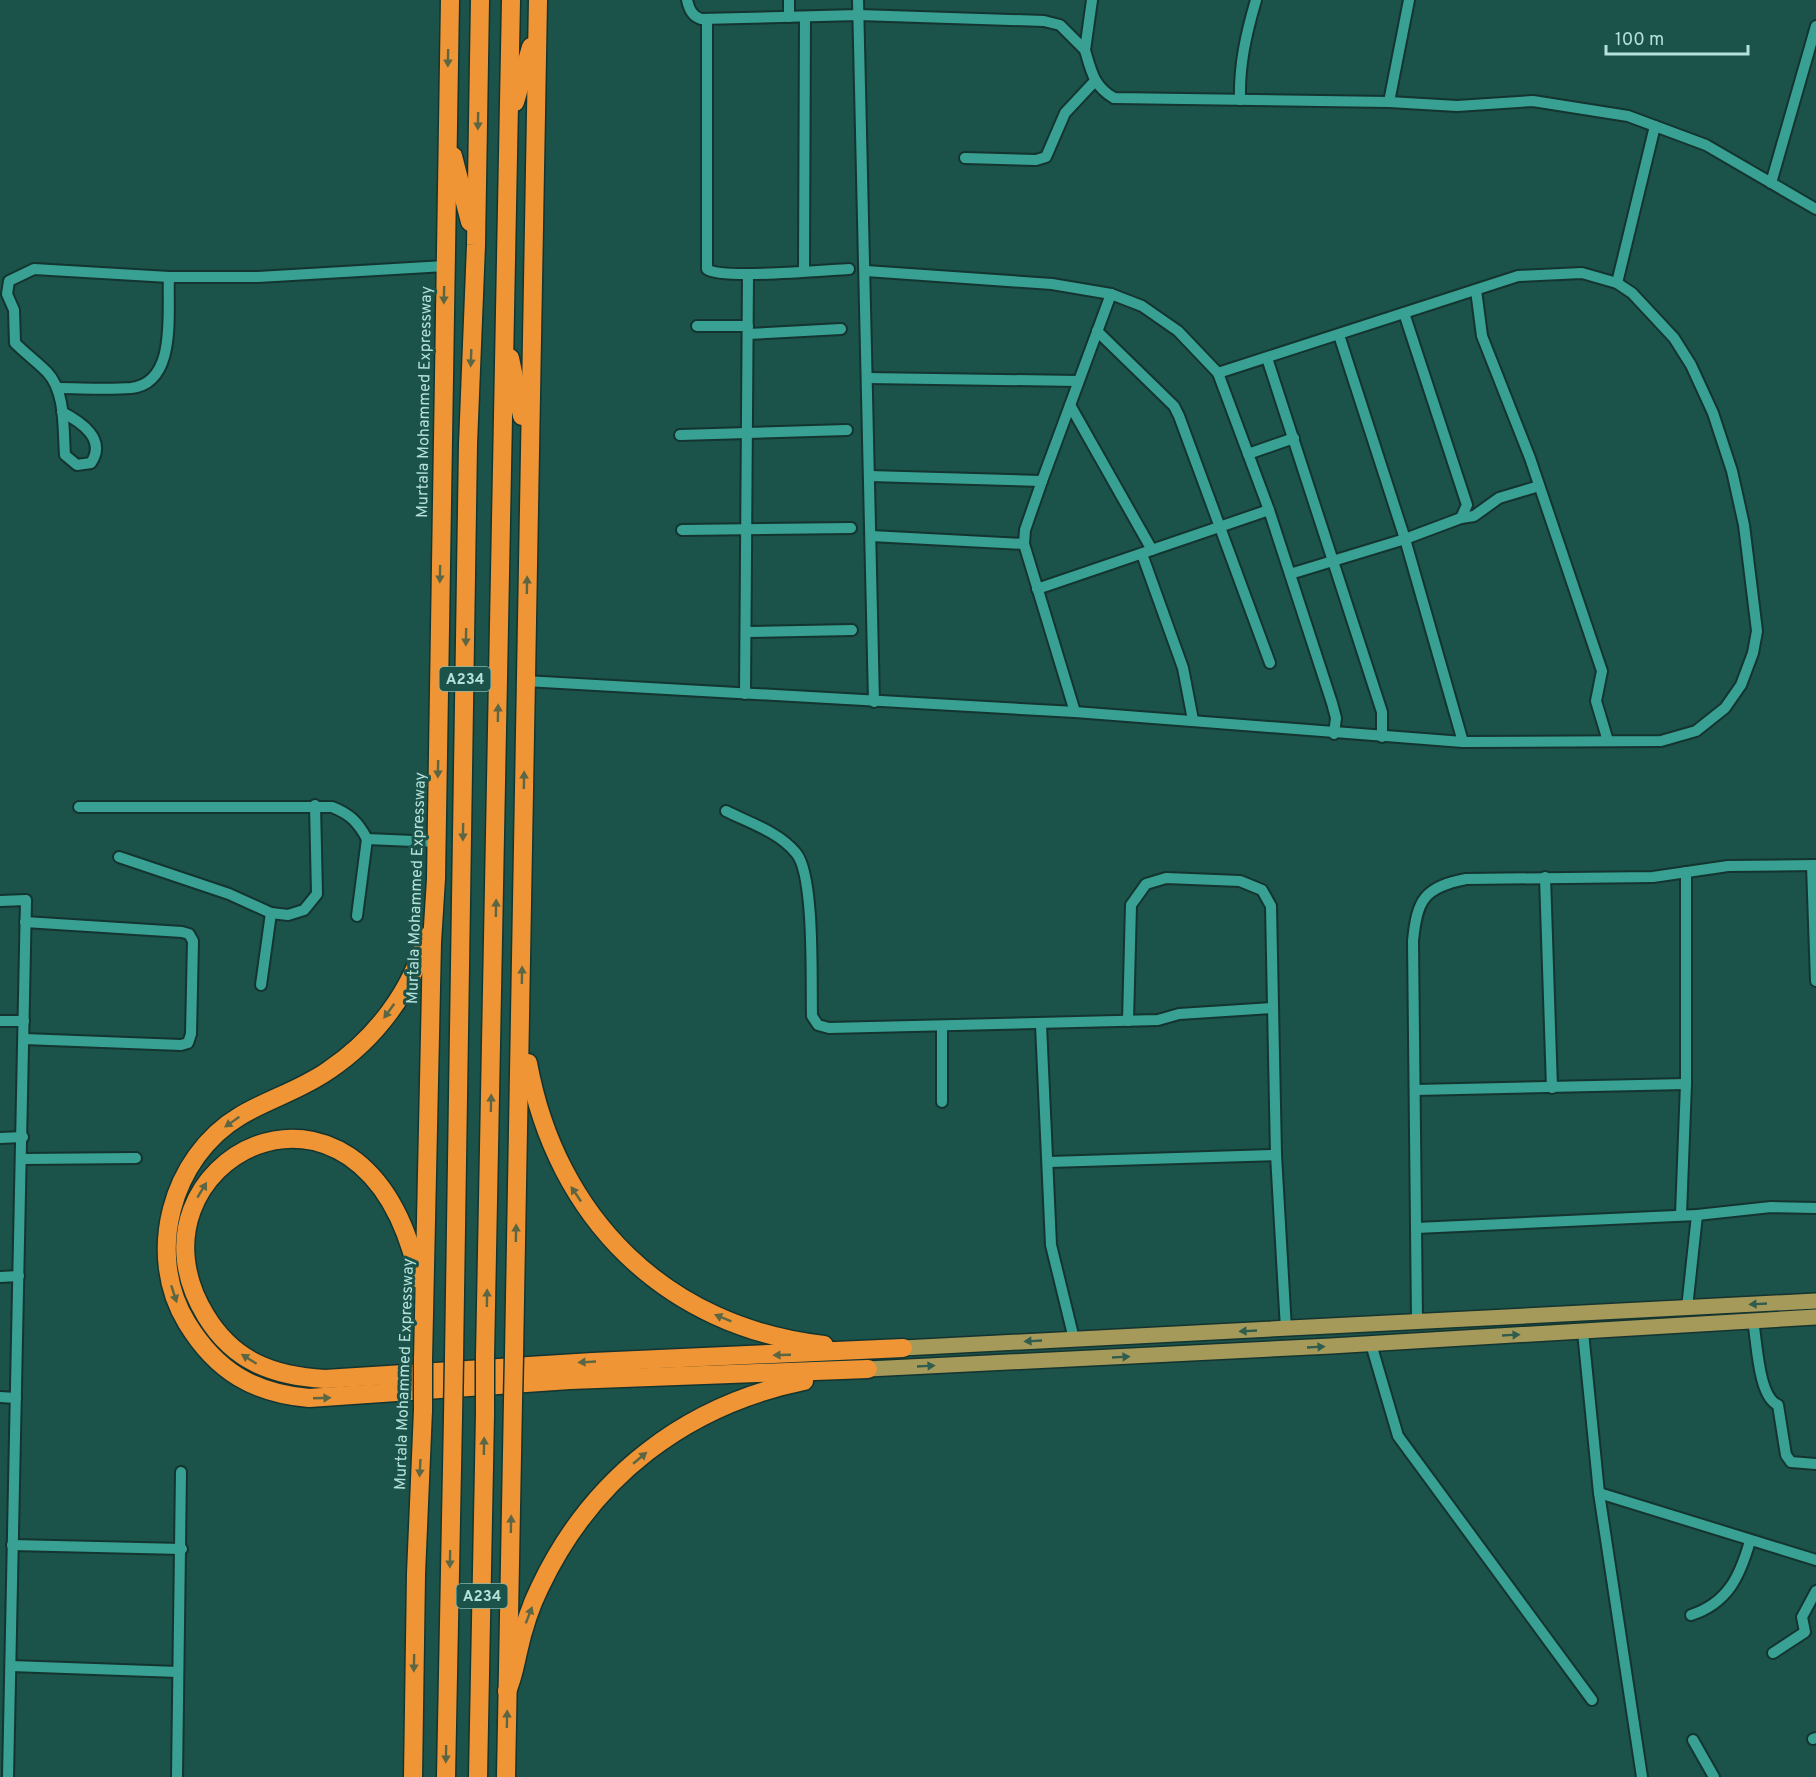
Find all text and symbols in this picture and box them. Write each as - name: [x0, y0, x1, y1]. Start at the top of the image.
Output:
- scale bar: [1606, 18, 1748, 56]
- text: 100 m: [1615, 29, 1664, 52]
- one-way arrow: [444, 49, 453, 68]
- one-way arrow: [473, 112, 482, 131]
- street label: Murtala Mohammed Expressway: [413, 286, 437, 518]
- one-way arrow: [439, 286, 449, 305]
- one-way arrow: [467, 349, 476, 368]
- one-way arrow: [435, 565, 445, 584]
- one-way arrow: [522, 576, 532, 595]
- one-way arrow: [461, 628, 471, 647]
- road number: A234: [440, 667, 490, 691]
- one-way arrow: [493, 704, 503, 723]
- one-way arrow: [433, 760, 443, 779]
- one-way arrow: [519, 771, 529, 790]
- street label: Murtala Mohammed Expressway: [403, 772, 431, 1004]
- one-way arrow: [459, 823, 468, 842]
- one-way arrow: [491, 899, 501, 918]
- one-way arrow: [517, 966, 527, 985]
- one-way arrow: [384, 1004, 396, 1019]
- one-way arrow: [487, 1094, 496, 1113]
- one-way arrow: [224, 1116, 240, 1128]
- one-way arrow: [197, 1181, 207, 1198]
- one-way arrow: [571, 1186, 582, 1202]
- one-way arrow: [512, 1224, 521, 1243]
- street label: Murtala Mohammed Expressway: [391, 1258, 419, 1490]
- one-way arrow: [170, 1285, 180, 1303]
- one-way arrow: [482, 1289, 492, 1308]
- one-way arrow: [1748, 1299, 1767, 1308]
- one-way arrow: [714, 1312, 732, 1322]
- one-way arrow: [1239, 1326, 1258, 1335]
- one-way arrow: [1501, 1331, 1520, 1340]
- one-way arrow: [1023, 1337, 1042, 1346]
- one-way arrow: [1306, 1343, 1325, 1352]
- one-way arrow: [772, 1350, 791, 1359]
- one-way arrow: [1112, 1352, 1131, 1361]
- one-way arrow: [241, 1354, 258, 1365]
- one-way arrow: [577, 1358, 596, 1367]
- one-way arrow: [917, 1361, 936, 1370]
- one-way arrow: [313, 1393, 332, 1402]
- one-way arrow: [479, 1436, 489, 1455]
- one-way arrow: [632, 1451, 648, 1464]
- one-way arrow: [415, 1458, 424, 1477]
- one-way arrow: [506, 1514, 515, 1533]
- one-way arrow: [445, 1550, 455, 1569]
- road number: A234: [456, 1584, 508, 1608]
- one-way arrow: [524, 1606, 534, 1624]
- one-way arrow: [410, 1653, 419, 1672]
- one-way arrow: [502, 1709, 512, 1728]
- one-way arrow: [441, 1745, 451, 1764]

